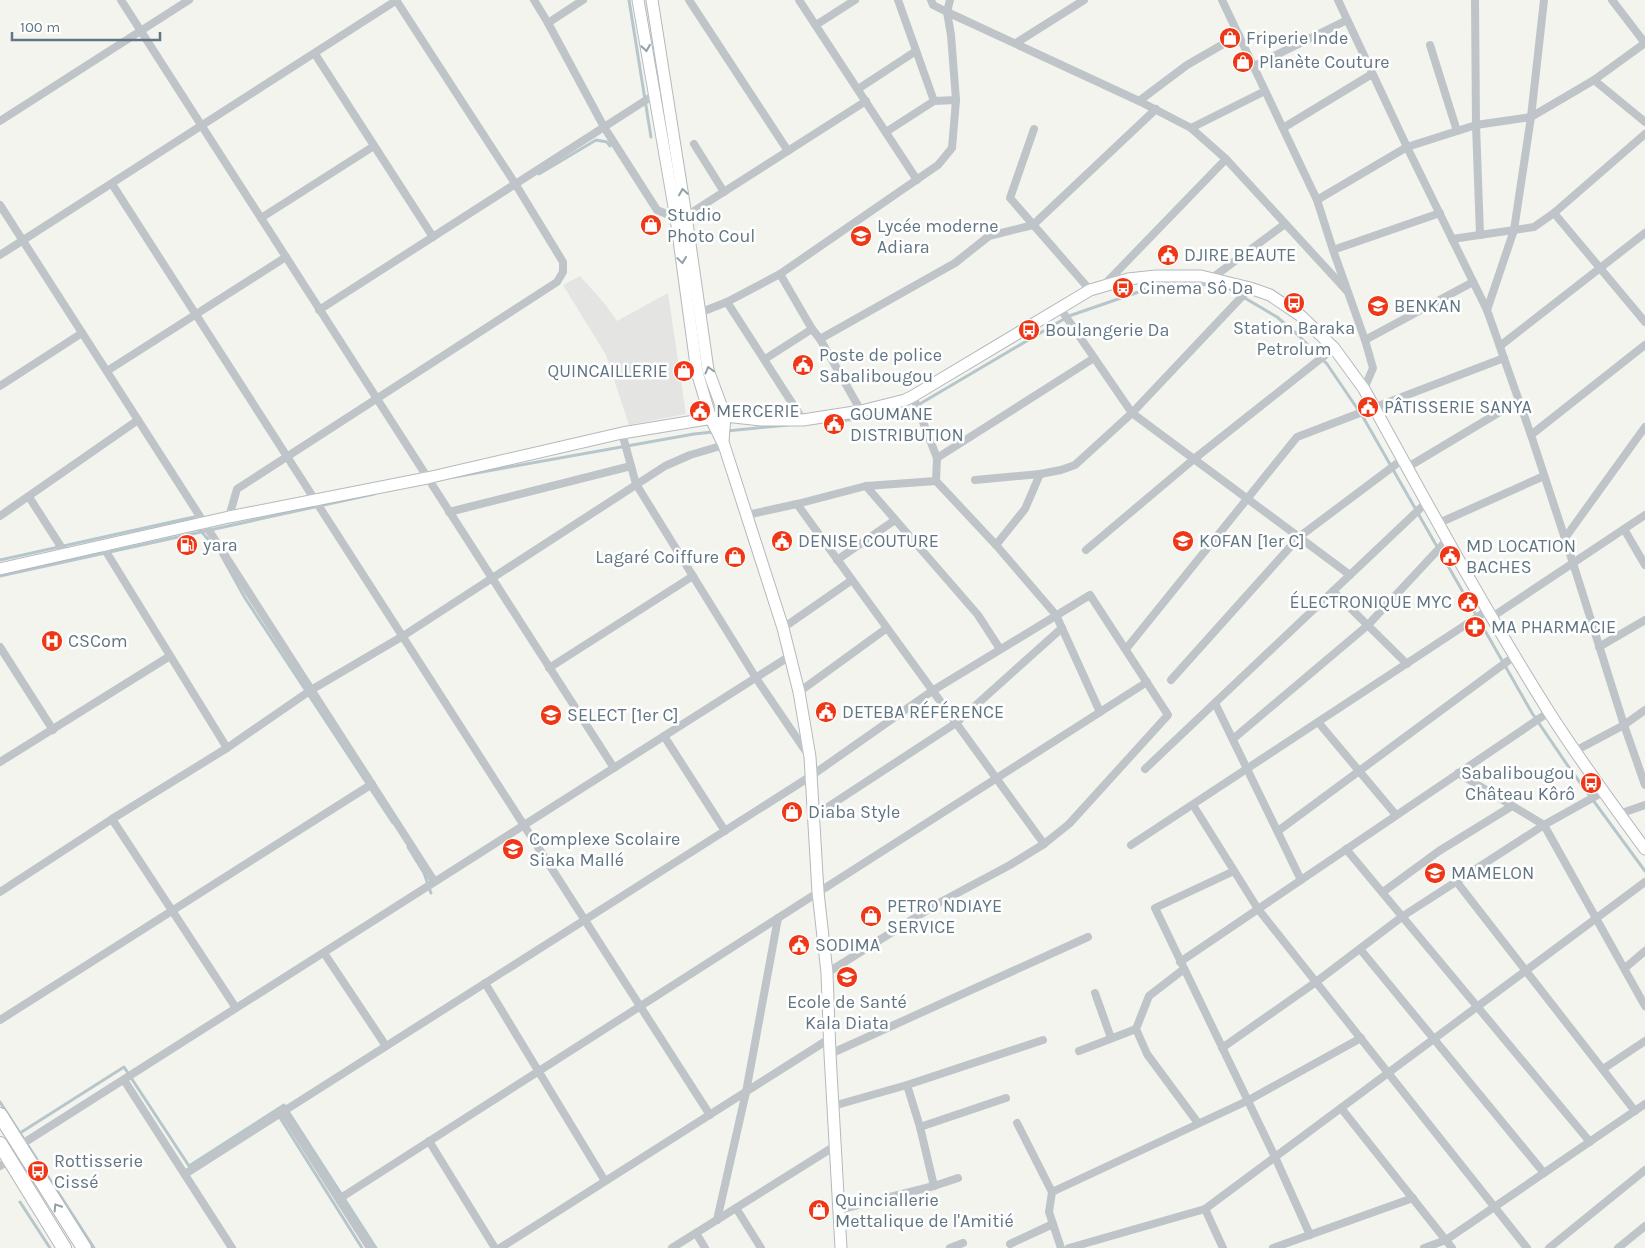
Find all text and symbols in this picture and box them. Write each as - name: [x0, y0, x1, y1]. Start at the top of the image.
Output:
- scale bar: [12, 10, 160, 42]
- text: 100 m: [20, 18, 60, 36]
- shop icon: Friperie Inde: [1218, 26, 1242, 50]
- place label: Friperie Inde: [1246, 27, 1348, 49]
- one-way arrow: [641, 44, 651, 53]
- shop icon: Planète Couture: [1231, 50, 1255, 74]
- place label: Planète Couture: [1259, 51, 1390, 73]
- one-way arrow: [678, 188, 688, 197]
- place label: Studio Photo Coul: [667, 204, 755, 247]
- shop icon: Studio Photo Coul: [639, 213, 663, 237]
- place label: Lycée moderne Adiara: [877, 215, 999, 258]
- school or university icon: Lycée moderne Adiara: [849, 224, 873, 248]
- public building icon: DJIRE BEAUTE: [1156, 243, 1180, 267]
- place label: DJIRE BEAUTE: [1184, 244, 1296, 266]
- one-way arrow: [676, 256, 686, 265]
- bus stop icon: Cinema Sô Da: [1111, 276, 1135, 300]
- place label: Cinema Sô Da: [1139, 277, 1253, 299]
- bus stop icon: Station Baraka Petrolum: [1282, 291, 1306, 315]
- school or university icon: BENKAN: [1366, 294, 1390, 318]
- place label: BENKAN: [1394, 295, 1461, 317]
- place label: Station Baraka Petrolum: [1233, 317, 1355, 360]
- bus stop icon: Boulangerie Da: [1017, 318, 1041, 342]
- place label: Boulangerie Da: [1045, 319, 1169, 341]
- place label: Poste de police Sabalibougou: [819, 344, 942, 387]
- public building icon: Poste de police Sabalibougou: [791, 353, 815, 377]
- shop icon: QUINCAILLERIE: [672, 359, 696, 383]
- place label: QUINCAILLERIE: [548, 360, 668, 382]
- one-way arrow: [704, 366, 715, 375]
- public building icon: PÂTISSERIE SANYA: [1356, 395, 1380, 419]
- place label: PÂTISSERIE SANYA: [1384, 396, 1532, 418]
- public building icon: MERCERIE: [688, 399, 712, 423]
- place label: MERCERIE: [716, 400, 800, 422]
- place label: GOUMANE DISTRIBUTION: [850, 403, 964, 446]
- public building icon: GOUMANE DISTRIBUTION: [822, 412, 846, 436]
- public building icon: DENISE COUTURE: [770, 529, 794, 553]
- school or university icon: KOFAN [1er C]: [1171, 529, 1195, 553]
- place label: DENISE COUTURE: [798, 530, 939, 552]
- place label: KOFAN [1er C]: [1199, 530, 1305, 552]
- fuel station icon: yara: [175, 533, 199, 557]
- place label: yara: [202, 534, 238, 556]
- place label: MD LOCATION BACHES: [1466, 535, 1576, 578]
- public building icon: MD LOCATION BACHES: [1438, 544, 1462, 568]
- shop icon: Lagaré Coiffure: [723, 545, 747, 569]
- place label: Lagaré Coiffure: [595, 546, 719, 568]
- place label: ÉLECTRONIQUE MYC: [1290, 590, 1452, 613]
- public building icon: ÉLECTRONIQUE MYC: [1456, 590, 1480, 614]
- pharmacy icon: MA PHARMACIE: [1463, 615, 1487, 639]
- place label: MA PHARMACIE: [1491, 616, 1616, 638]
- hospital icon: CSCom: [40, 629, 64, 653]
- place label: CSCom: [68, 630, 128, 652]
- public building icon: DETEBA RÉFÉRENCE: [814, 700, 838, 724]
- place label: DETEBA RÉFÉRENCE: [842, 700, 1004, 723]
- school or university icon: SELECT [1er C]: [539, 703, 563, 727]
- place label: SELECT [1er C]: [567, 704, 679, 726]
- place label: Sabalibougou Château Kôrô: [1461, 762, 1575, 805]
- bus stop icon: Sabalibougou Château Kôrô: [1579, 771, 1603, 795]
- shop icon: Diaba Style: [780, 800, 804, 824]
- place label: Diaba Style: [808, 801, 900, 823]
- place label: Complexe Scolaire Siaka Mallé: [529, 828, 680, 871]
- school or university icon: Complexe Scolaire Siaka Mallé: [501, 837, 525, 861]
- school or university icon: MAMELON: [1423, 861, 1447, 885]
- place label: MAMELON: [1451, 862, 1534, 884]
- place label: PETRO NDIAYE SERVICE: [887, 895, 1002, 938]
- shop icon: PETRO NDIAYE SERVICE: [859, 904, 883, 928]
- public building icon: SODIMA: [787, 933, 811, 957]
- place label: SODIMA: [815, 934, 880, 956]
- school or university icon: Ecole de Santé Kala Diata: [835, 965, 859, 989]
- place label: Ecole de Santé Kala Diata: [787, 991, 907, 1034]
- place label: Rottisserie Cissé: [54, 1150, 143, 1193]
- bus stop icon: Rottisserie Cissé: [26, 1159, 50, 1183]
- place label: Quinciallerie Mettalique de l'Amitié: [835, 1189, 1014, 1232]
- shop icon: Quinciallerie Mettalique de l'Amitié: [807, 1198, 831, 1222]
- one-way arrow: [54, 1203, 64, 1212]

